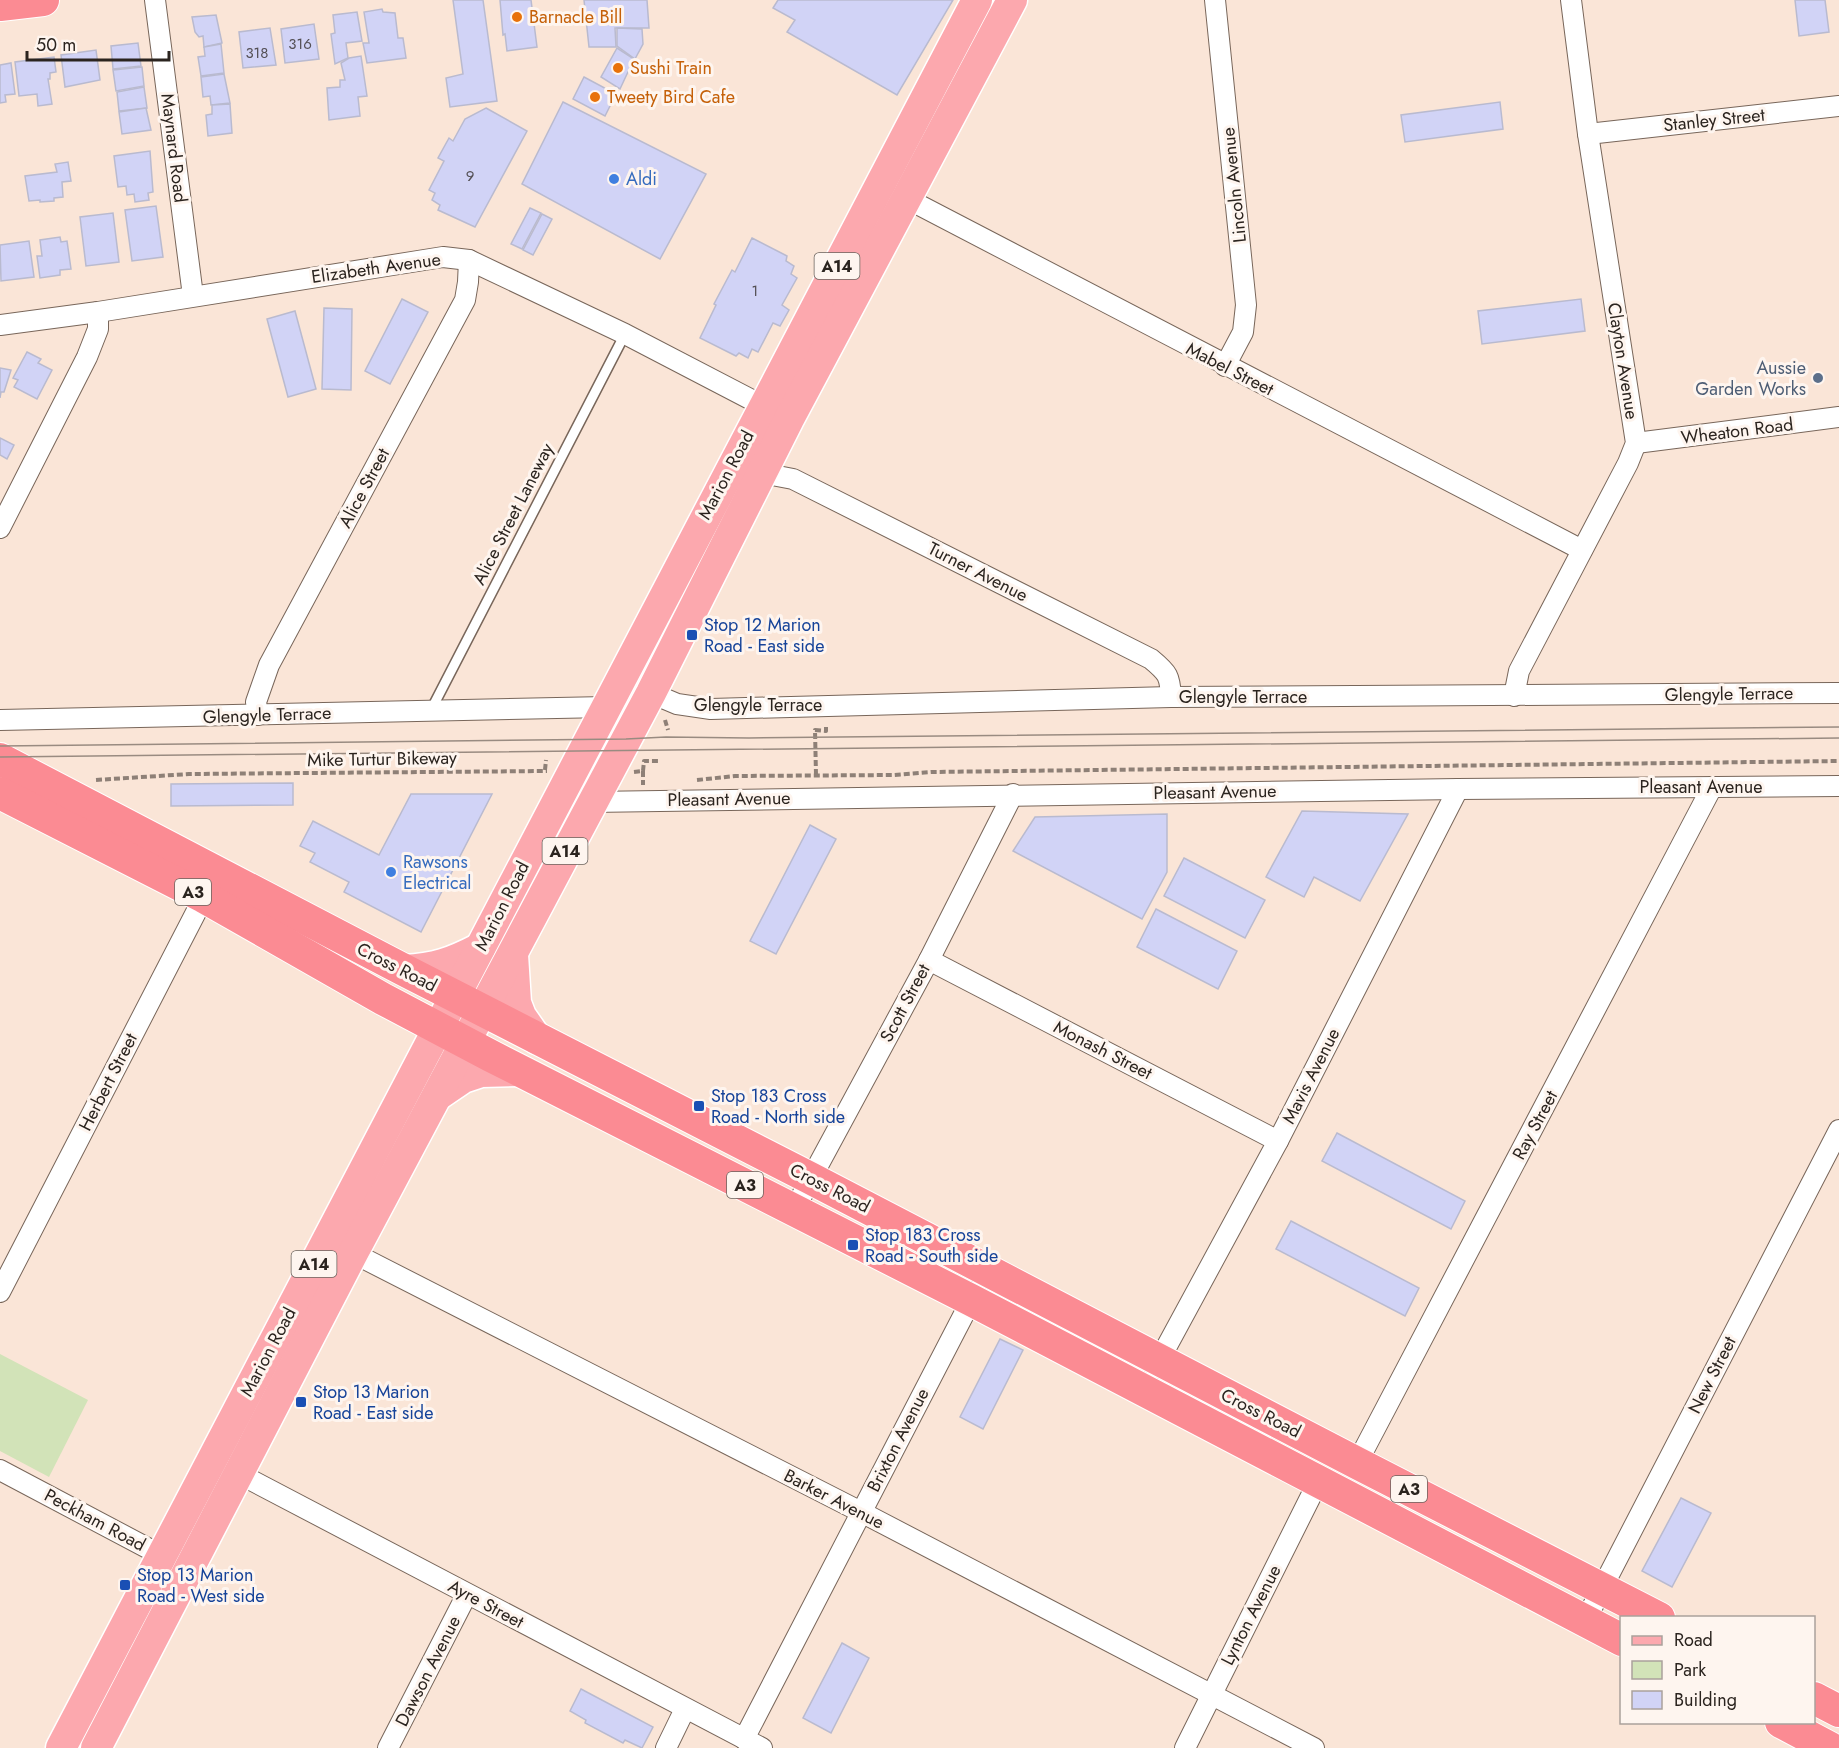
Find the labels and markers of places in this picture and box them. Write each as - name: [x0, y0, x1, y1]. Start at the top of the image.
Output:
- place label: Barnacle Bill: [529, 4, 622, 30]
- marker: Barnacle Bill: [510, 10, 524, 24]
- place label: Sushi Train: [630, 55, 712, 81]
- marker: Sushi Train: [611, 61, 625, 75]
- place label: Tweety Bird Cafe: [607, 84, 735, 110]
- marker: Tweety Bird Cafe: [588, 90, 602, 104]
- place label: Aldi: [626, 166, 657, 192]
- marker: Aldi: [607, 172, 621, 186]
- place label: Aussie Garden Works: [1695, 355, 1806, 402]
- marker: Aussie Garden Works: [1811, 371, 1825, 385]
- place label: Stop 12 Marion Road - East side: [704, 612, 824, 659]
- marker: Stop 12 Marion Road - East side: [685, 628, 699, 642]
- place label: Rawsons Electrical: [403, 849, 472, 896]
- marker: Rawsons Electrical: [384, 865, 398, 879]
- place label: Stop 183 Cross Road - North side: [711, 1083, 845, 1130]
- marker: Stop 183 Cross Road - North side: [692, 1099, 706, 1113]
- place label: Stop 183 Cross Road - South side: [865, 1222, 998, 1269]
- marker: Stop 183 Cross Road - South side: [846, 1238, 860, 1252]
- place label: Stop 13 Marion Road - East side: [313, 1379, 433, 1426]
- marker: Stop 13 Marion Road - East side: [294, 1395, 308, 1409]
- place label: Stop 13 Marion Road - West side: [137, 1562, 265, 1609]
- marker: Stop 13 Marion Road - West side: [118, 1578, 132, 1592]

